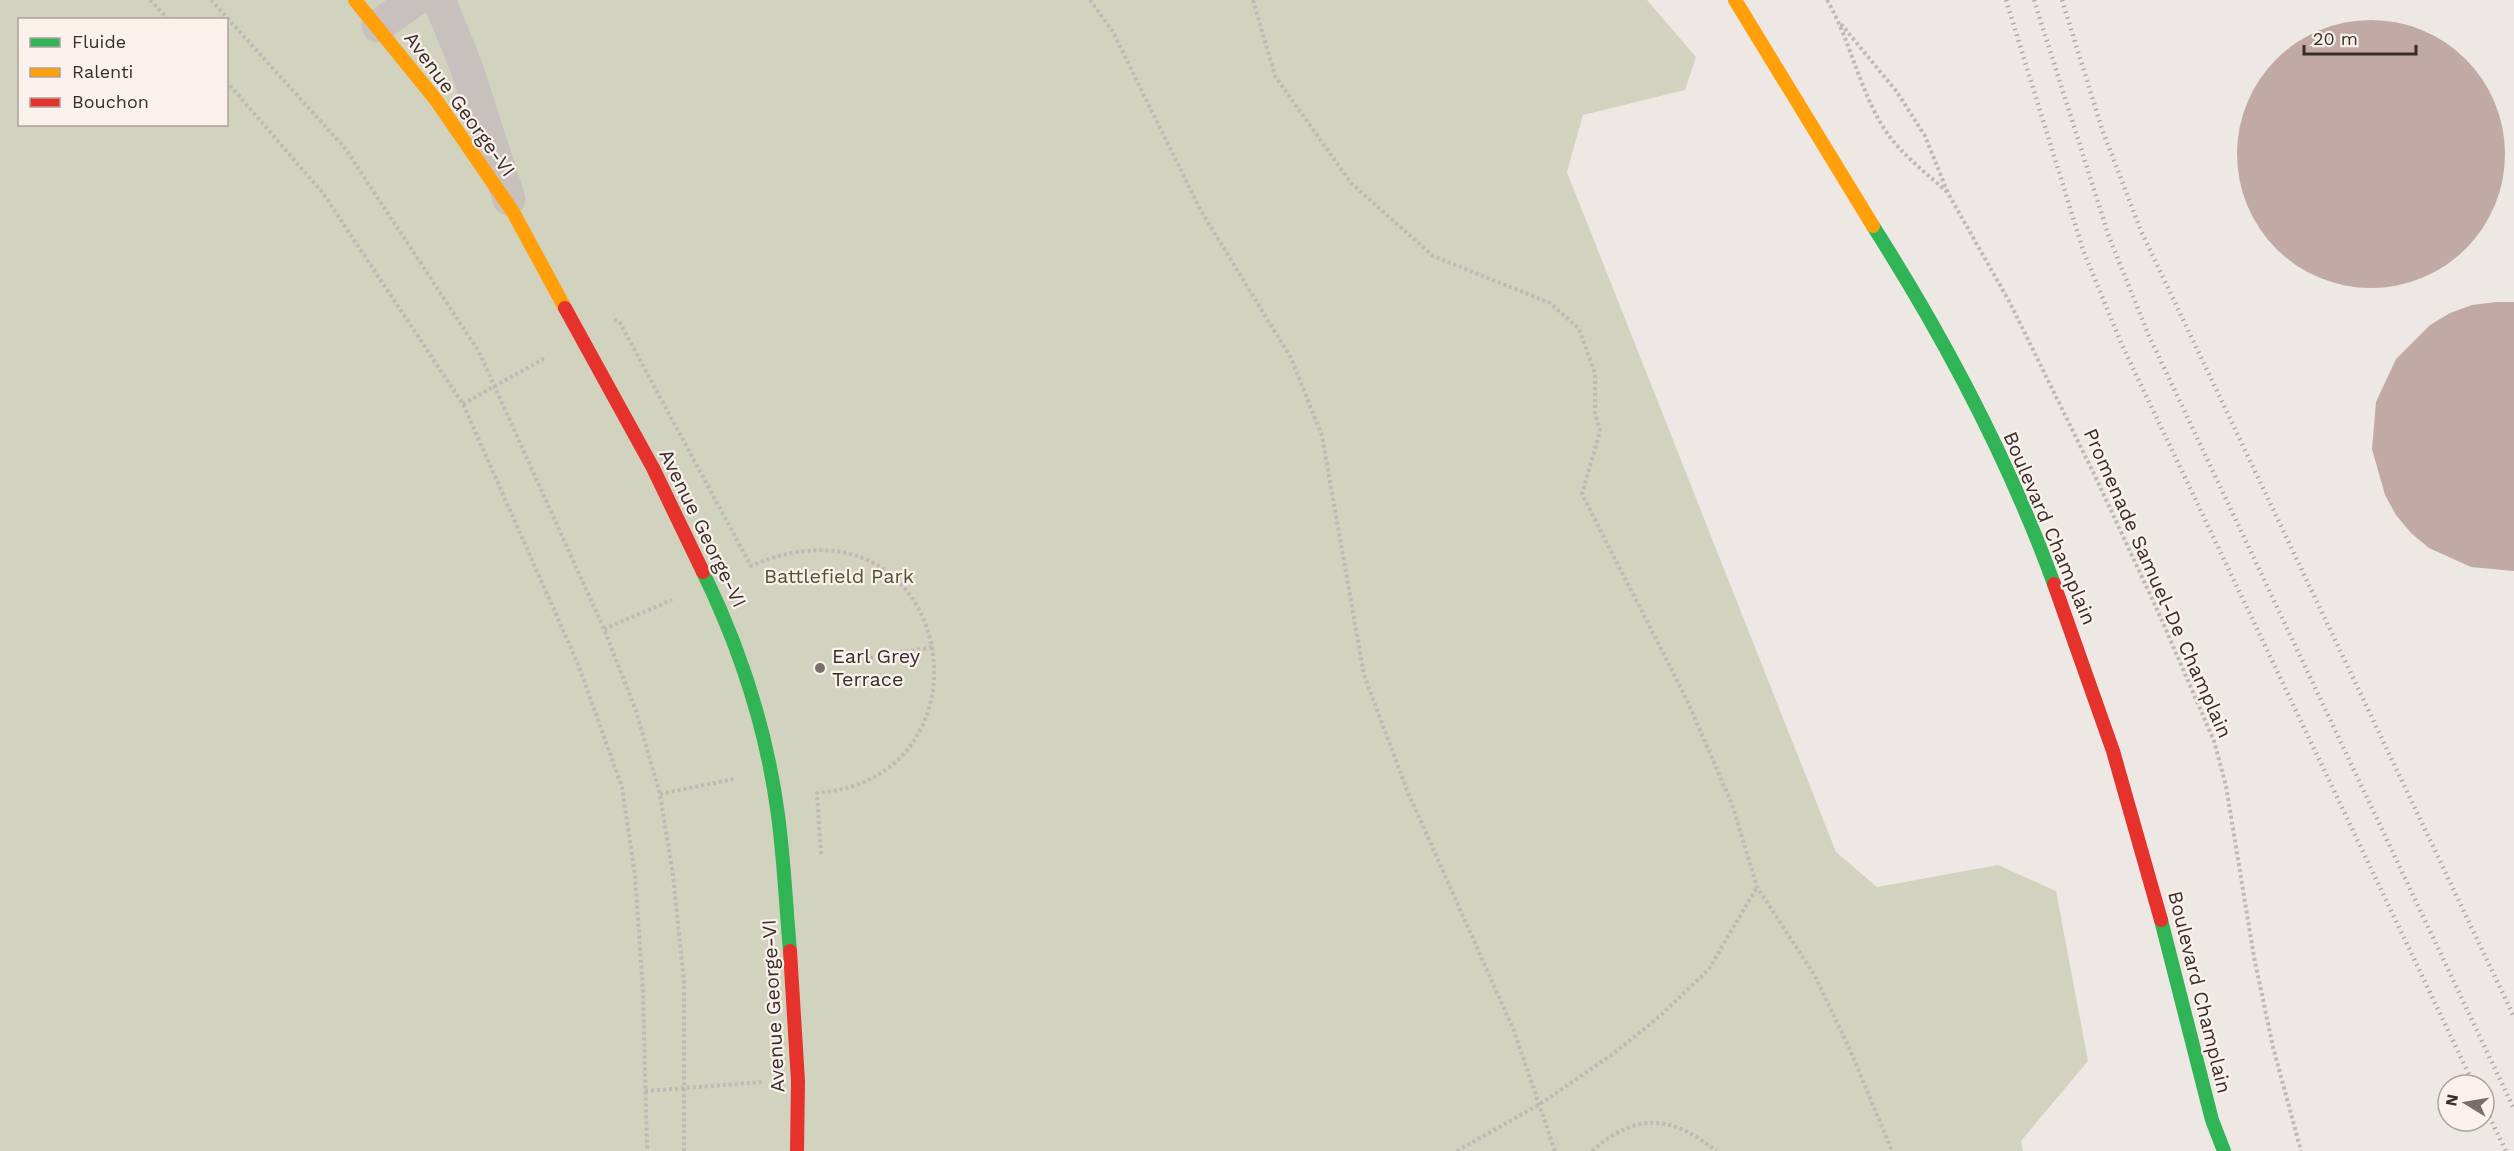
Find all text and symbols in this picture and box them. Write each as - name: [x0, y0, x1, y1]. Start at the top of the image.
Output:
- legend: [18, 18, 228, 126]
- scale bar: [2304, 18, 2416, 56]
- street label: Avenue George-VI: [399, 27, 521, 181]
- text: 20 m: [2313, 28, 2358, 49]
- text: Fluide: [72, 31, 126, 52]
- text: Ralenti: [72, 61, 133, 82]
- text: Bouchon: [72, 91, 149, 112]
- street label: Promenade Samuel-De Champlain: [2079, 424, 2237, 742]
- street label: Boulevard Champlain: [1998, 428, 2102, 628]
- street label: Avenue George-VI: [654, 445, 752, 611]
- park label: Battlefield Park: [764, 564, 914, 588]
- place label: Earl Grey Terrace: [832, 644, 921, 691]
- marker: Earl Grey Terrace: [813, 661, 827, 675]
- street label: Boulevard Champlain: [2163, 888, 2237, 1096]
- street label: Avenue George-VI: [756, 919, 790, 1093]
- north arrow: [2436, 1073, 2496, 1133]
- text: N: [2441, 1093, 2462, 1108]

